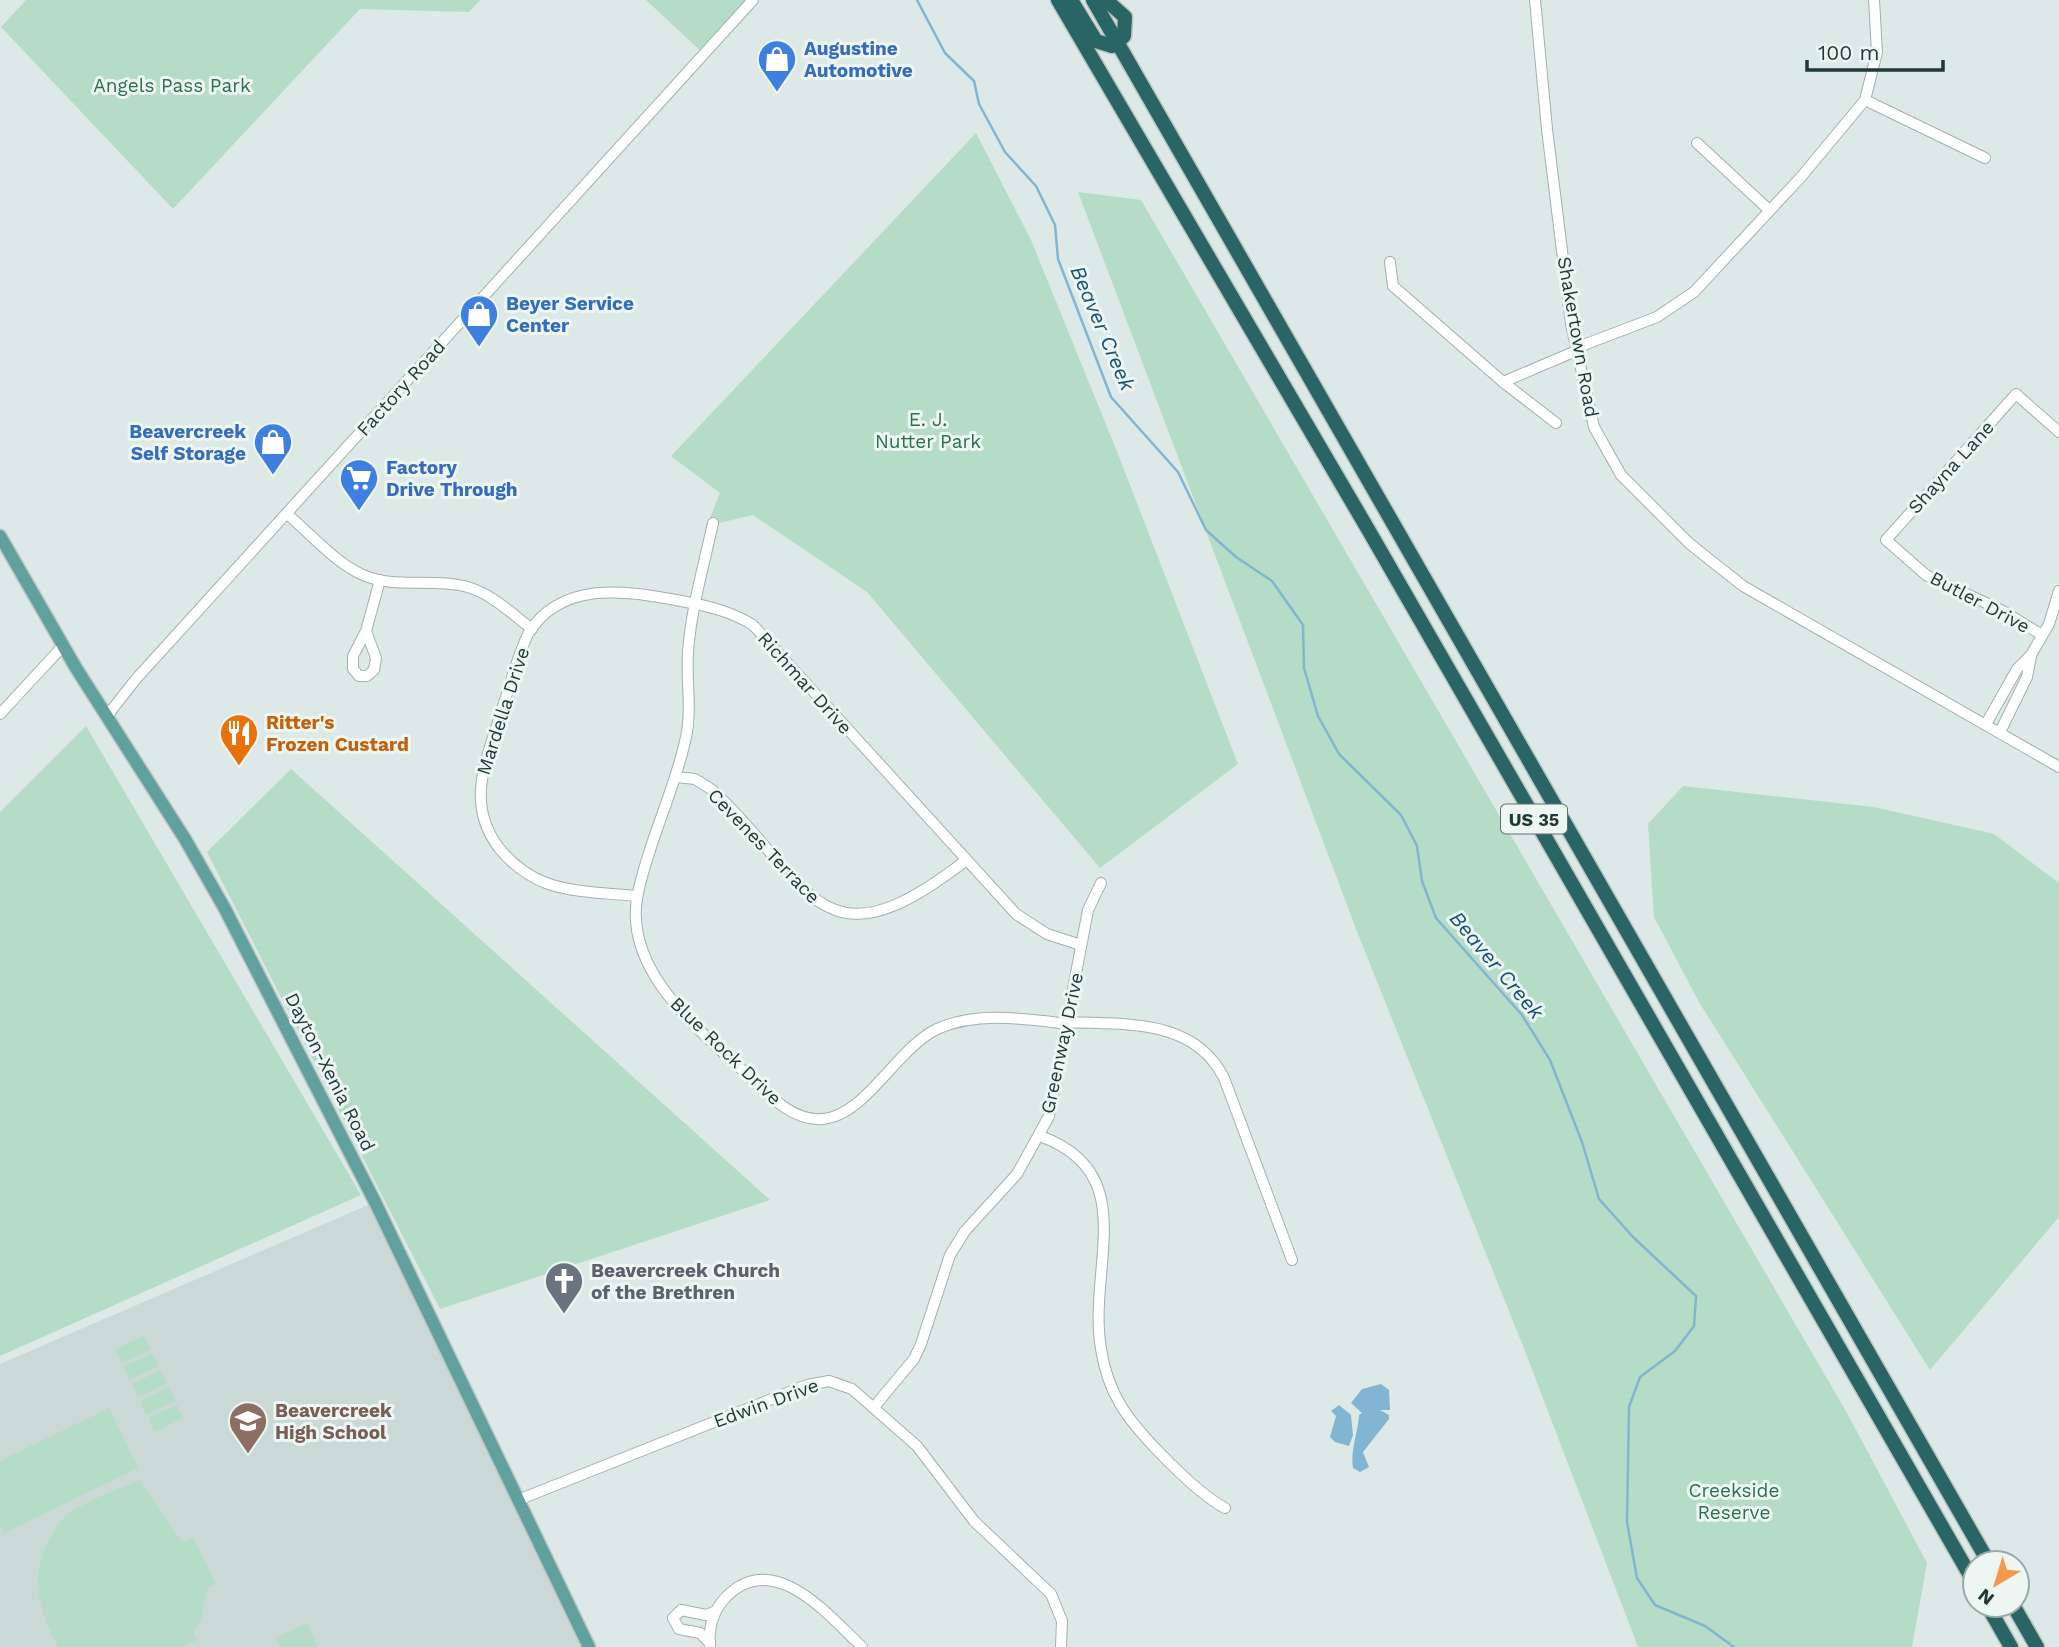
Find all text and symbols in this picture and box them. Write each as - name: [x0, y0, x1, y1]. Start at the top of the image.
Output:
- scale bar: [1807, 28, 1944, 72]
- place label: Augustine Automotive: [804, 37, 913, 82]
- shop icon: Augustine Automotive: [756, 38, 798, 93]
- text: 100 m: [1818, 40, 1880, 65]
- park label: Angels Pass Park: [93, 74, 251, 97]
- street label: Shakertown Road: [1553, 255, 1603, 419]
- water label: Beaver Creek: [1065, 262, 1141, 395]
- place label: Beyer Service Center: [506, 292, 634, 337]
- shop icon: Beyer Service Center: [458, 293, 500, 348]
- street label: Factory Road: [352, 335, 450, 441]
- park label: E. J. Nutter Park: [875, 408, 981, 453]
- street label: Shayna Lane: [1903, 416, 1999, 518]
- place label: Beavercreek Self Storage: [129, 420, 246, 465]
- shop icon: Beavercreek Self Storage: [252, 421, 294, 476]
- place label: Factory Drive Through: [386, 456, 518, 501]
- supermarket icon: Factory Drive Through: [338, 457, 380, 512]
- street label: Butler Drive: [1926, 566, 2034, 638]
- street label: Richmar Drive: [753, 627, 857, 739]
- street label: Mardella Drive: [472, 644, 534, 778]
- place label: Ritter's Frozen Custard: [266, 711, 409, 756]
- restaurant icon: Ritter's Frozen Custard: [218, 712, 260, 767]
- street label: Cevenes Terrace: [703, 784, 825, 908]
- road number: US 35: [1501, 804, 1567, 834]
- water label: Beaver Creek: [1445, 906, 1550, 1024]
- street label: Greenway Drive: [1036, 970, 1088, 1116]
- street label: Dayton-Xenia Road: [280, 989, 380, 1155]
- street label: Blue Rock Drive: [666, 992, 786, 1110]
- place label: Beavercreek Church of the Brethren: [591, 1259, 780, 1304]
- church icon: Beavercreek Church of the Brethren: [543, 1260, 585, 1315]
- street label: Edwin Drive: [710, 1373, 822, 1433]
- place label: Beavercreek High School: [275, 1399, 392, 1444]
- school or university icon: Beavercreek High School: [227, 1400, 269, 1455]
- park label: Creekside Reserve: [1689, 1479, 1779, 1524]
- north arrow: [1961, 1549, 2031, 1619]
- text: N: [1973, 1584, 1998, 1610]

